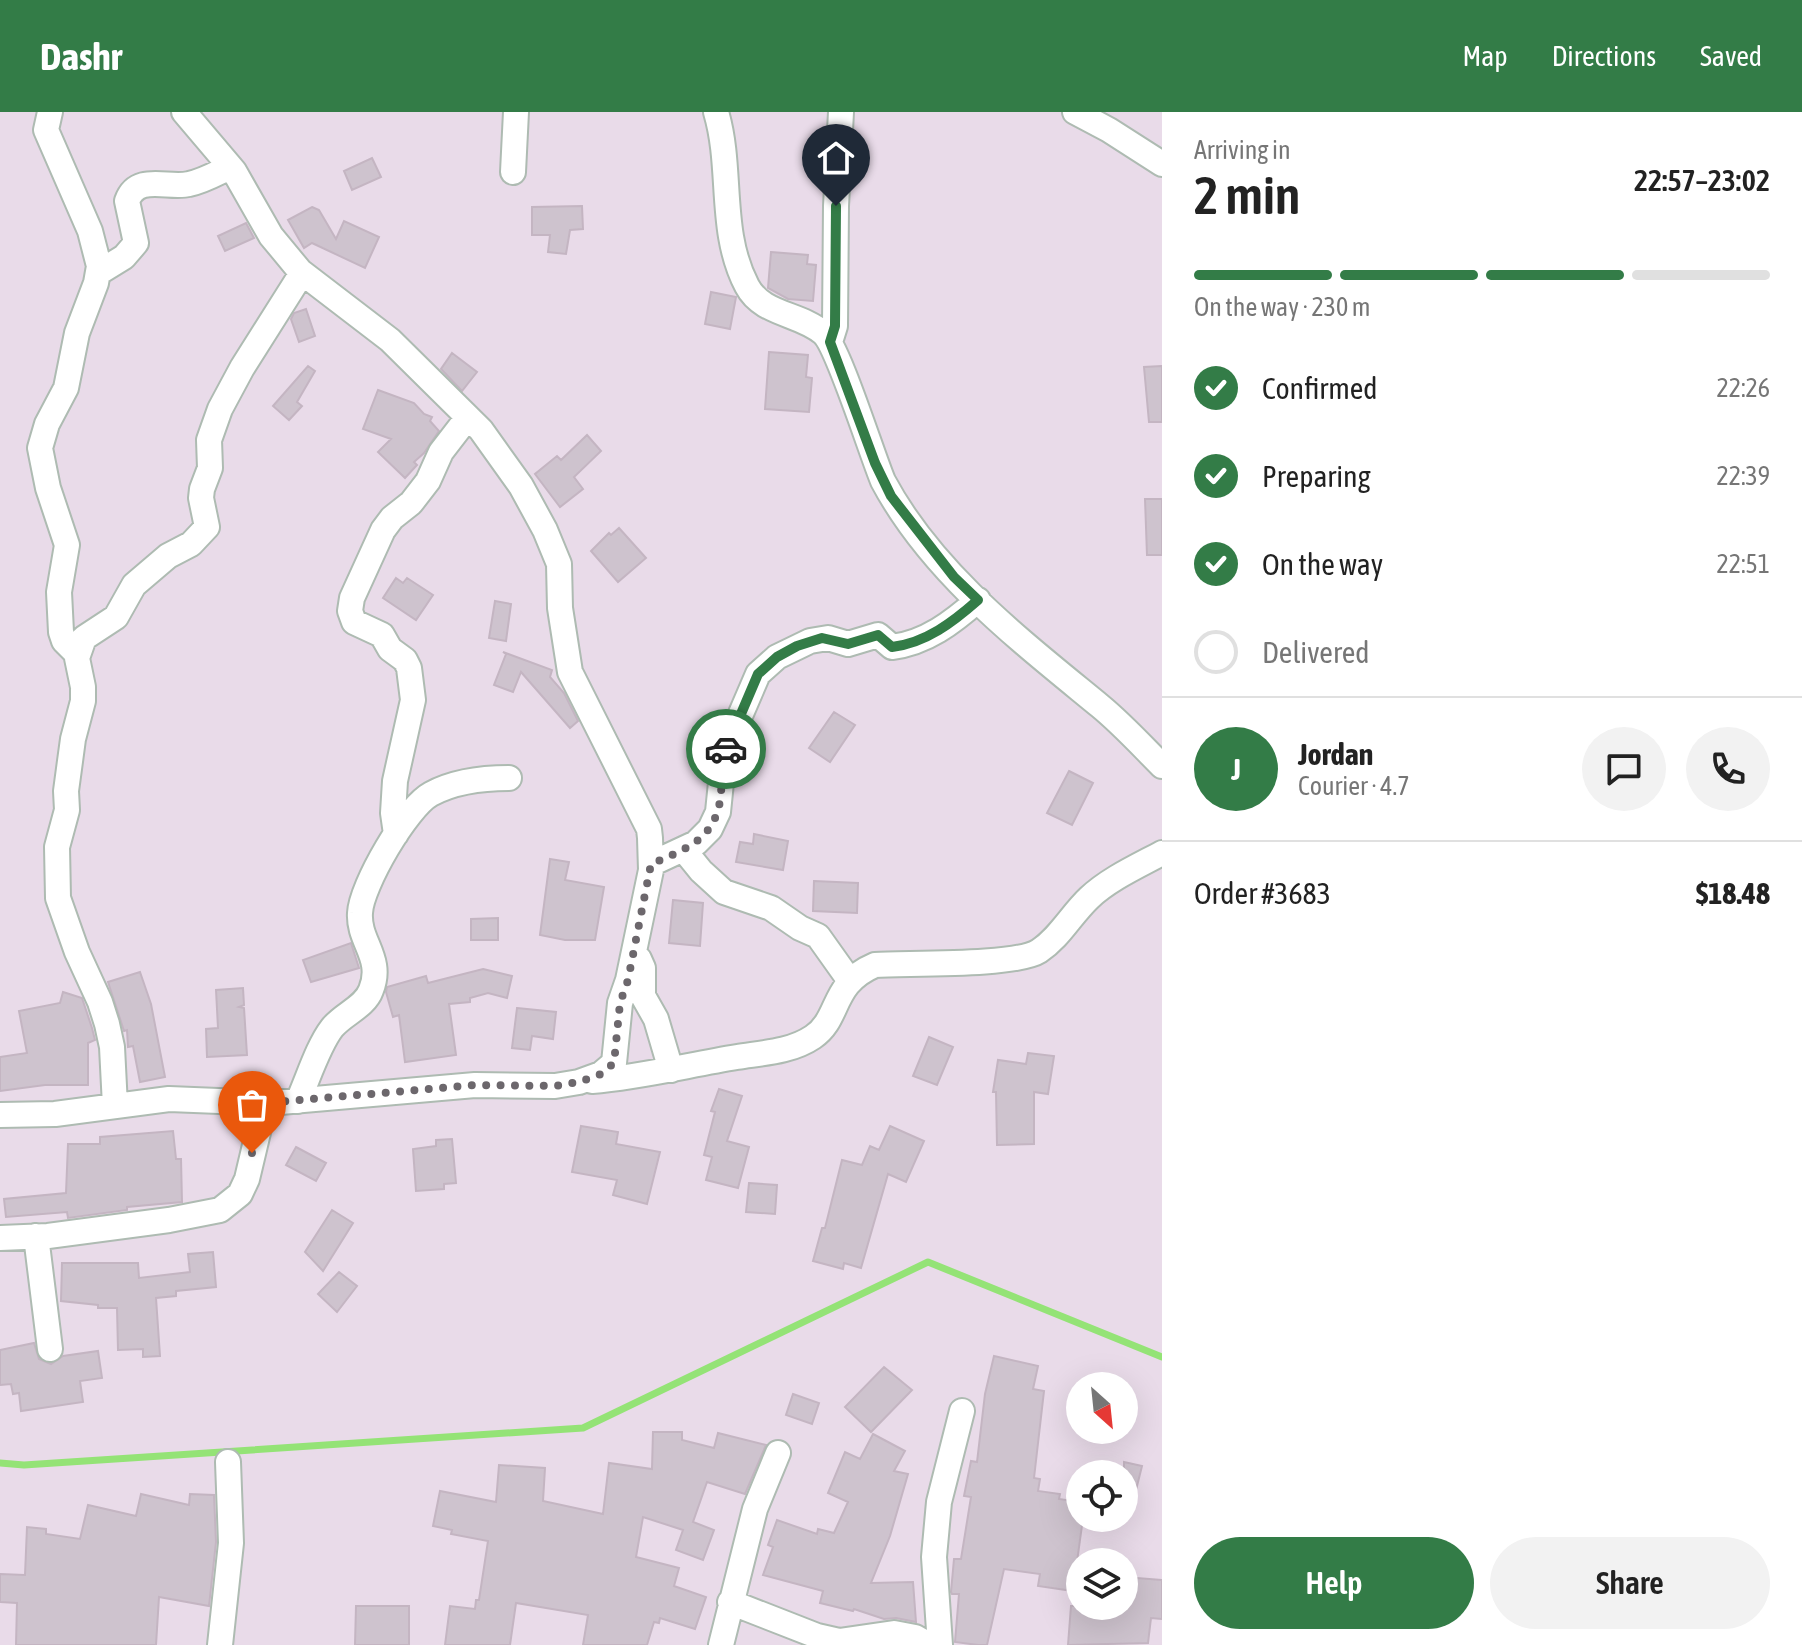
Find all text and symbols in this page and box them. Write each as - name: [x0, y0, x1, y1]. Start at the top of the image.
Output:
- text: Dashr: [40, 35, 122, 78]
- text: Map: [1463, 40, 1508, 72]
- text: Directions: [1552, 40, 1656, 72]
- text: Saved: [1700, 40, 1762, 72]
- pin: [802, 124, 870, 206]
- text: Arriving in: [1194, 135, 1291, 165]
- icon: home: [814, 136, 858, 180]
- text: 22:57–23:02: [1634, 163, 1770, 197]
- text: 2 min: [1194, 165, 1300, 225]
- text: On the way · 230 m: [1194, 292, 1371, 322]
- icon: check: [1194, 366, 1238, 410]
- text: Confirmed: [1262, 371, 1377, 405]
- text: 22:26: [1716, 373, 1770, 403]
- icon: check: [1194, 454, 1238, 498]
- text: Preparing: [1262, 459, 1371, 493]
- text: 22:39: [1716, 461, 1770, 491]
- icon: check: [1194, 542, 1238, 586]
- text: On the way: [1262, 547, 1383, 581]
- text: 22:51: [1716, 549, 1770, 579]
- text: Delivered: [1262, 635, 1370, 669]
- courier: [686, 709, 766, 789]
- icon: car: [704, 727, 748, 771]
- button: chat: [1582, 727, 1666, 811]
- button: phone: [1686, 727, 1770, 811]
- text: Jordan: [1298, 737, 1373, 771]
- text: J: [1231, 752, 1241, 786]
- text: Courier · 4.7: [1298, 771, 1409, 801]
- text: Order #3683: [1194, 876, 1331, 910]
- text: $18.48: [1696, 876, 1770, 910]
- pin: [218, 1071, 286, 1153]
- icon: bag: [230, 1083, 274, 1127]
- north arrow: [1066, 1372, 1138, 1444]
- map controls: [1066, 1372, 1138, 1620]
- button: locate: [1066, 1460, 1138, 1532]
- button: Help: [1194, 1537, 1474, 1629]
- button: Share: [1490, 1537, 1770, 1629]
- button: layers: [1066, 1548, 1138, 1620]

